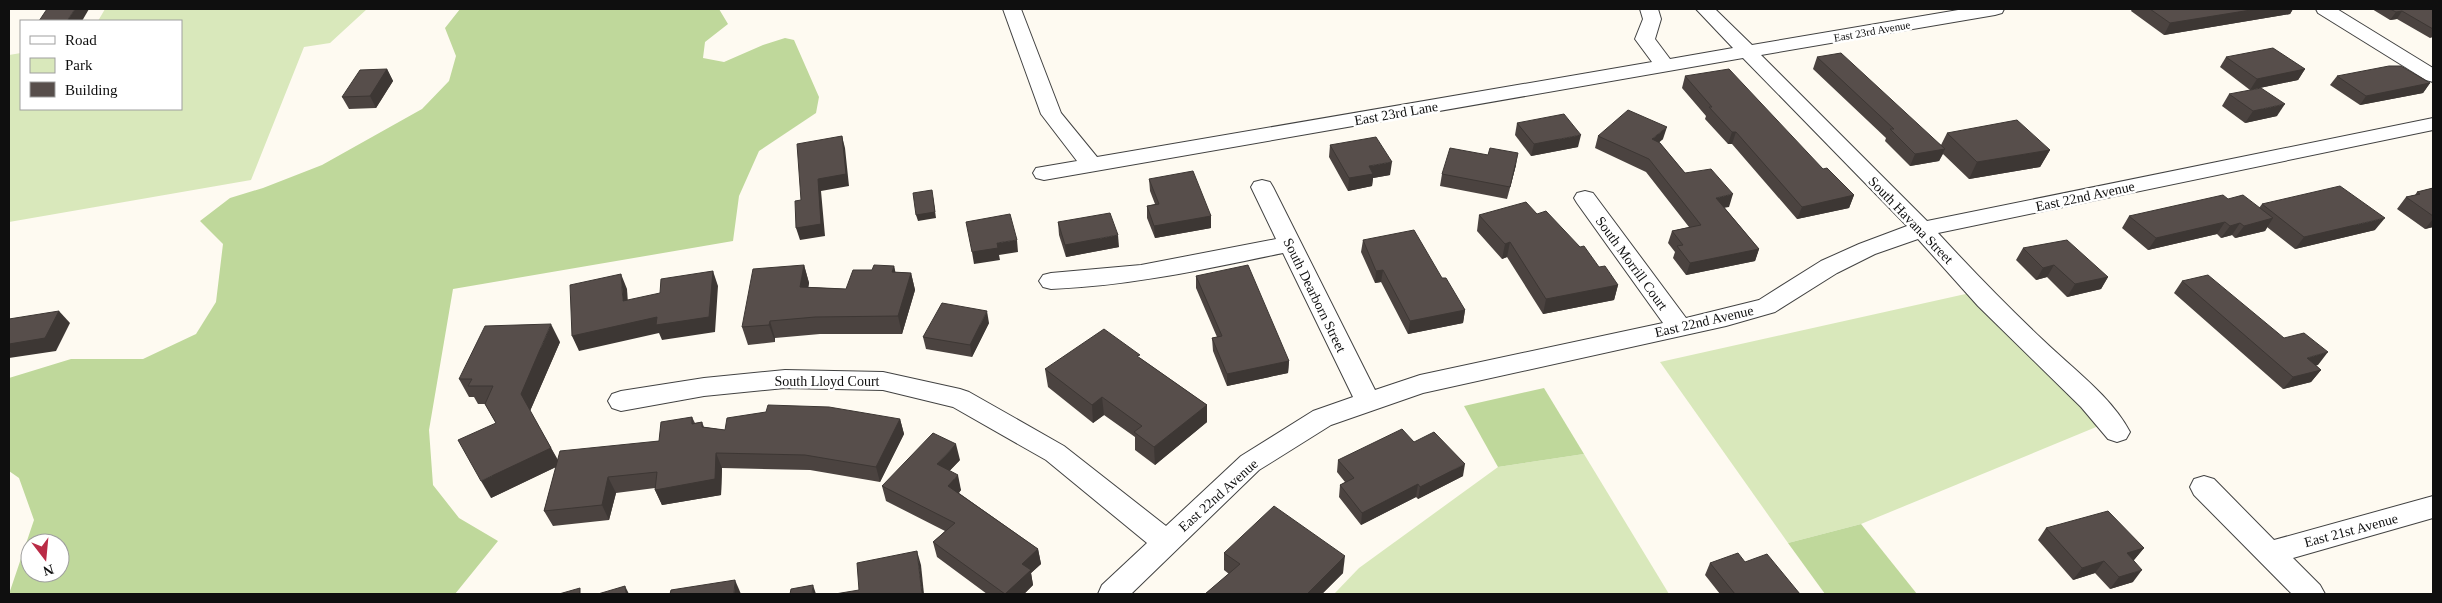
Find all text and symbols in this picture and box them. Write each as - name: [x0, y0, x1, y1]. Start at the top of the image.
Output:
- street label: East 23rd Avenue: [1833, 18, 1911, 44]
- legend: [20, 20, 182, 110]
- text: Road: [65, 32, 97, 48]
- text: Park: [65, 57, 93, 73]
- text: Building: [65, 82, 118, 98]
- street label: East 23rd Lane: [1353, 99, 1439, 128]
- street label: South Havana Street: [1865, 174, 1956, 267]
- street label: East 22nd Avenue: [2034, 179, 2136, 214]
- street label: South Morrill Court: [1593, 214, 1671, 313]
- street label: South Dearborn Street: [1280, 236, 1349, 355]
- street label: East 22nd Avenue: [1653, 303, 1755, 340]
- street label: South Lloyd Court: [774, 374, 880, 389]
- street label: East 22nd Avenue: [1176, 456, 1261, 535]
- street label: East 21st Avenue: [2303, 511, 2400, 550]
- north arrow: [20, 533, 70, 583]
- text: N: [42, 561, 55, 579]

